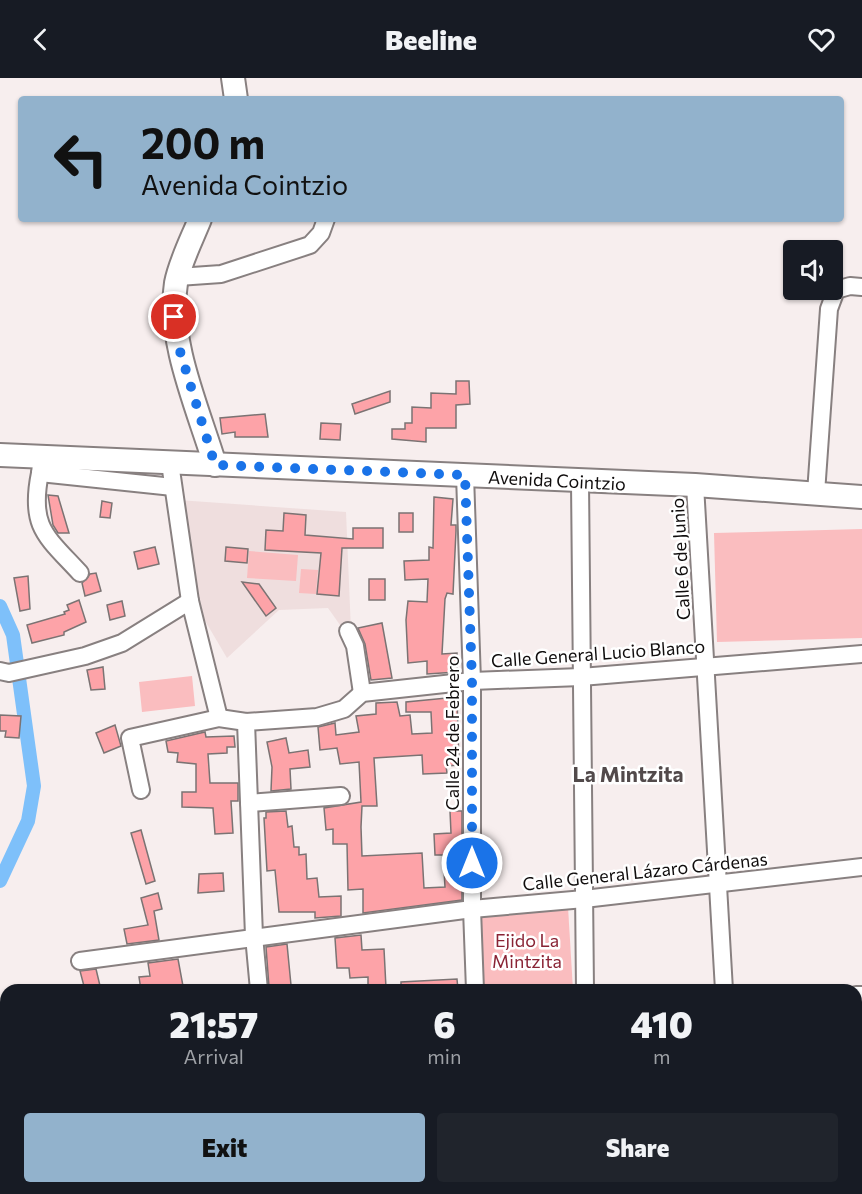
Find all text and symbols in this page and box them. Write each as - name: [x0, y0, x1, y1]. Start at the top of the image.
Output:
- icon: back: [24, 23, 57, 56]
- text: Beeline: [385, 23, 477, 56]
- icon: heart: [805, 23, 838, 56]
- text: 200 m: [141, 116, 265, 168]
- icon: left: [42, 120, 120, 198]
- text: Avenida Cointzio: [141, 168, 348, 201]
- map controls: [783, 240, 843, 300]
- button: sound: [783, 240, 843, 300]
- pin: [148, 291, 199, 342]
- icon: arrive: [157, 300, 190, 333]
- street label: Avenida Cointzio: [487, 465, 627, 495]
- street label: Calle 6 de Junio: [666, 497, 694, 621]
- street label: Calle General Lucio Blanco: [490, 635, 706, 671]
- street label: Calle 24 de Febrero: [441, 655, 463, 811]
- district label: La Mintzita: [573, 761, 684, 786]
- position arrow: [440, 831, 504, 895]
- street label: Calle General Lázaro Cárdenas: [521, 847, 769, 895]
- park label: Ejido La Mintzita: [492, 929, 562, 972]
- text: 21:57: [169, 1001, 258, 1045]
- text: 6: [433, 1001, 456, 1045]
- text: 410: [631, 1001, 693, 1045]
- text: Arrival: [183, 1044, 244, 1068]
- text: min: [427, 1044, 461, 1068]
- text: m: [653, 1044, 670, 1068]
- button: Exit: [24, 1113, 425, 1182]
- button: Share: [437, 1113, 838, 1182]

